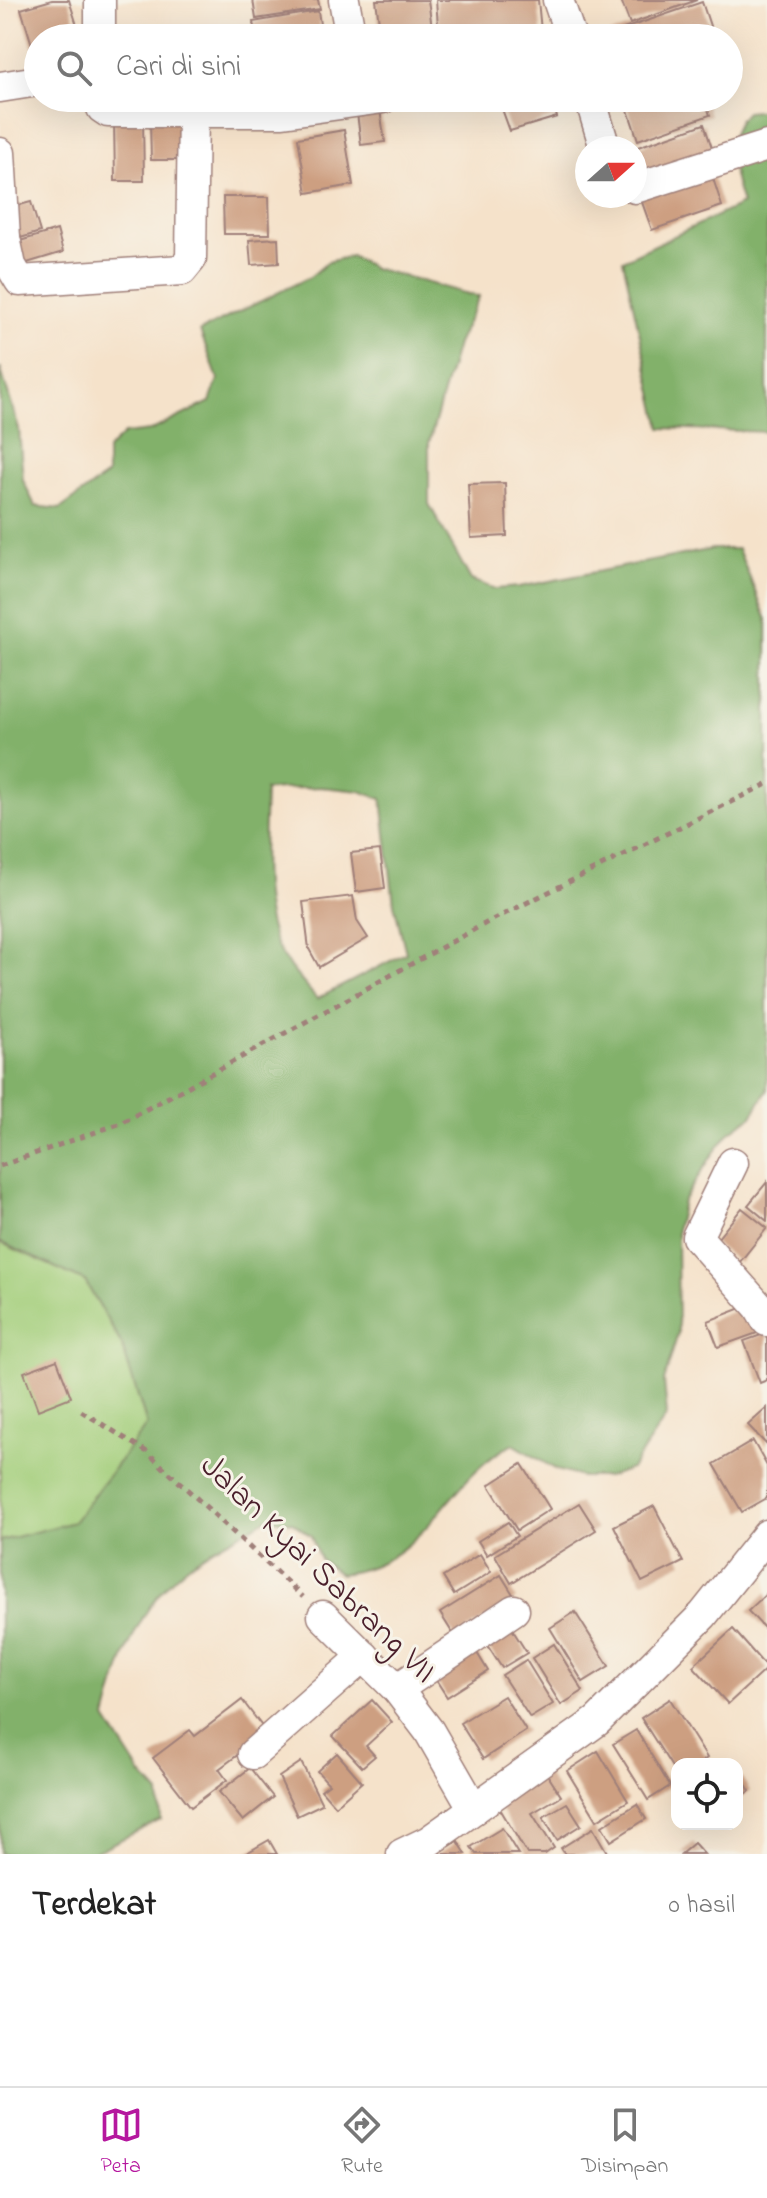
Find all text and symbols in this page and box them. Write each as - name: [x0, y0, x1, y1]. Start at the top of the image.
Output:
- search box: [24, 24, 743, 112]
- icon: search: [52, 46, 96, 90]
- text: Cari di sini: [116, 46, 242, 90]
- north arrow: [575, 136, 647, 208]
- street label: Jalan Kyai Sabrang VII: [188, 1443, 447, 1696]
- map controls: [671, 1758, 743, 1830]
- button: locate: [671, 1758, 743, 1830]
- text: Terdekat: [32, 1881, 156, 1931]
- text: 0 hasil: [669, 1887, 735, 1925]
- tab: Peta: [99, 2103, 143, 2183]
- tab: Rute: [340, 2103, 384, 2183]
- tab: Disimpan: [581, 2103, 668, 2183]

